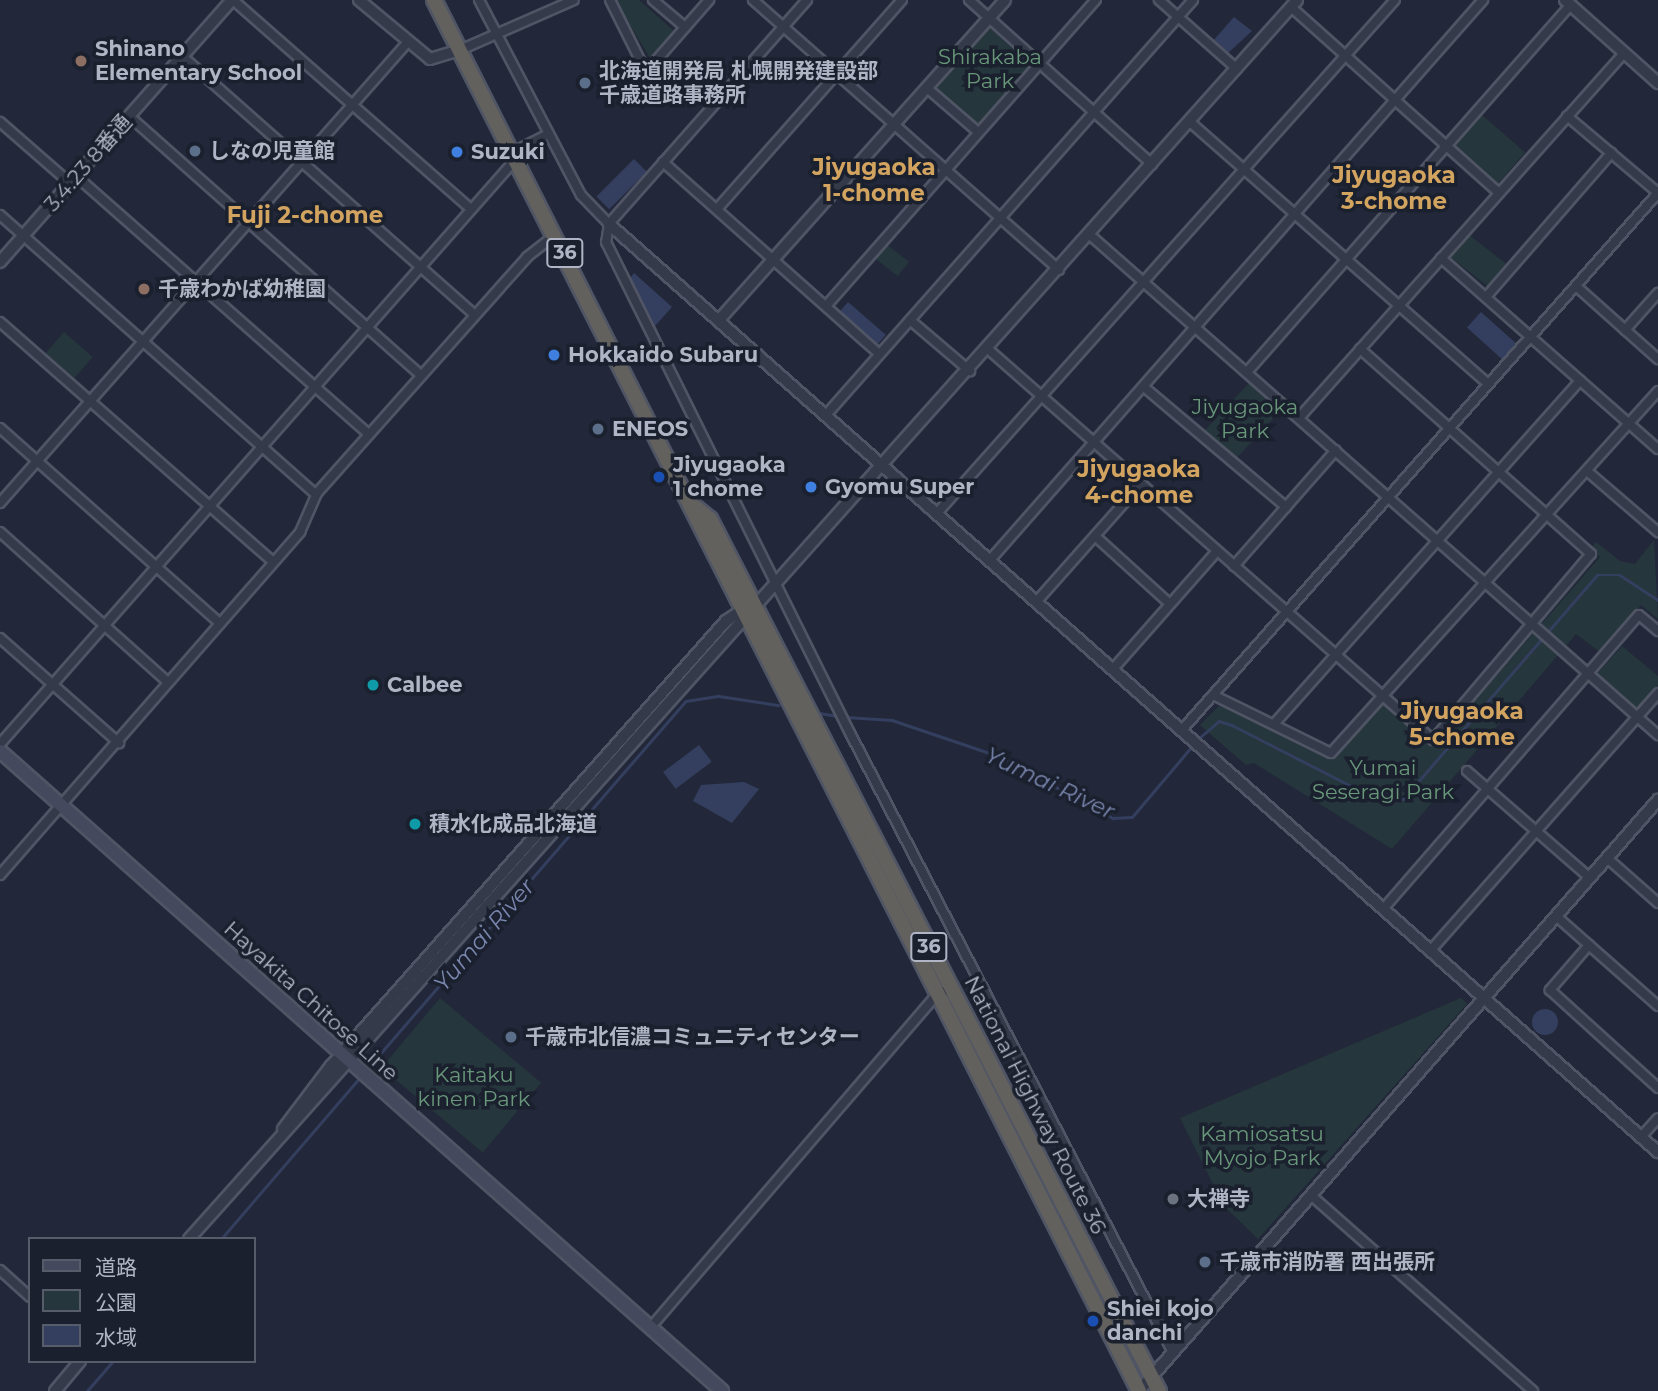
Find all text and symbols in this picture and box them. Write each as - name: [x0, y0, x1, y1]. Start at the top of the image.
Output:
- place label: Shinano Elementary School: [95, 36, 302, 86]
- park label: Shirakaba Park: [938, 44, 1042, 94]
- marker: Shinano Elementary School: [73, 53, 89, 69]
- place label: 北海道開発局 札幌開発建設部 千歳道路事務所: [599, 58, 878, 108]
- marker: 北海道開発局 札幌開発建設部 千歳道路事務所: [577, 75, 593, 91]
- street label: 3.4.23 8番通: [39, 110, 137, 216]
- place label: しなの児童館: [209, 138, 335, 164]
- place label: Suzuki: [471, 139, 545, 165]
- marker: しなの児童館: [187, 143, 203, 159]
- marker: Suzuki: [449, 144, 465, 160]
- district label: Jiyugaoka 1-chome: [812, 153, 936, 207]
- district label: Jiyugaoka 3-chome: [1332, 161, 1456, 215]
- district label: Fuji 2-chome: [227, 201, 383, 229]
- road number: 36: [546, 238, 584, 268]
- place label: 千歳わかば幼稚園: [158, 276, 326, 302]
- marker: 千歳わかば幼稚園: [136, 281, 152, 297]
- place label: Hokkaido Subaru: [568, 342, 758, 368]
- marker: Hokkaido Subaru: [546, 347, 562, 363]
- park label: Jiyugaoka Park: [1192, 394, 1298, 444]
- place label: ENEOS: [612, 416, 688, 442]
- marker: ENEOS: [590, 421, 606, 437]
- place label: Jiyugaoka 1 chome: [673, 452, 786, 502]
- district label: Jiyugaoka 4-chome: [1077, 455, 1201, 509]
- marker: Jiyugaoka 1 chome: [651, 469, 667, 485]
- place label: Gyomu Super: [825, 474, 974, 500]
- marker: Gyomu Super: [803, 479, 819, 495]
- place label: Calbee: [387, 672, 462, 698]
- marker: Calbee: [365, 677, 381, 693]
- district label: Jiyugaoka 5-chome: [1400, 697, 1524, 751]
- water label: Yumai River: [981, 741, 1119, 825]
- park label: Yumai Seseragi Park: [1312, 755, 1454, 805]
- place label: 積水化成品北海道: [429, 811, 597, 837]
- marker: 積水化成品北海道: [407, 816, 423, 832]
- water label: Yumai River: [428, 873, 540, 997]
- street label: Hayakita Chitose Line: [219, 916, 403, 1086]
- road number: 36: [910, 931, 948, 962]
- street label: National Highway Route 36: [959, 972, 1111, 1238]
- place label: 千歳市北信濃コミュニティセンター: [525, 1024, 861, 1050]
- marker: 千歳市北信濃コミュニティセンター: [503, 1029, 519, 1045]
- park label: Kaitaku kinen Park: [418, 1062, 530, 1112]
- park label: Kamiosatsu Myojo Park: [1200, 1121, 1324, 1171]
- place label: 大禅寺: [1187, 1186, 1250, 1212]
- marker: 大禅寺: [1165, 1191, 1181, 1207]
- legend: [28, 1237, 256, 1363]
- place label: 千歳市消防署 西出張所: [1219, 1249, 1435, 1275]
- marker: 千歳市消防署 西出張所: [1197, 1254, 1213, 1270]
- text: 道路: [95, 1255, 137, 1280]
- text: 公園: [95, 1290, 137, 1315]
- place label: Shiei kojo danchi: [1107, 1296, 1214, 1346]
- marker: Shiei kojo danchi: [1085, 1313, 1101, 1329]
- text: 水域: [95, 1325, 137, 1350]

